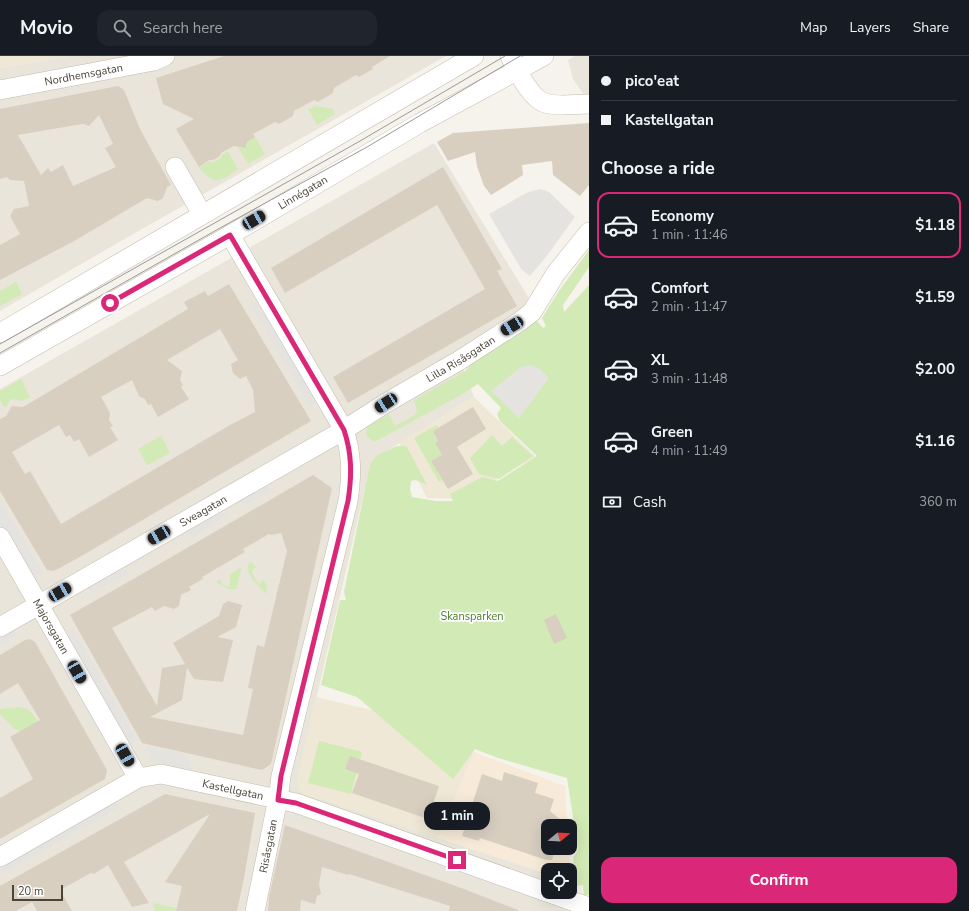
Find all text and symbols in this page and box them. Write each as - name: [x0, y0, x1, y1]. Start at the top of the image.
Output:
- search box: [97, 10, 377, 46]
- text: Movio: [20, 15, 73, 41]
- icon: search: [111, 17, 133, 39]
- text: Search here: [143, 18, 223, 38]
- text: Map: [800, 18, 827, 37]
- text: Layers: [849, 18, 891, 37]
- text: Share: [913, 18, 949, 37]
- street label: Nordhemsgatan: [43, 60, 124, 90]
- text: pico'eat: [625, 71, 679, 91]
- text: Kastellgatan: [625, 110, 714, 130]
- text: Choose a ride: [601, 156, 715, 180]
- street label: Linnégatan: [275, 172, 330, 213]
- text: Economy: [651, 206, 714, 226]
- icon: car: [603, 207, 639, 243]
- car: [241, 209, 267, 231]
- text: $1.18: [915, 215, 955, 235]
- text: 1 min · 11:46: [651, 226, 727, 244]
- text: Comfort: [651, 278, 708, 298]
- icon: car: [603, 279, 639, 315]
- text: $1.59: [915, 287, 955, 307]
- route start: [101, 294, 119, 312]
- text: 2 min · 11:47: [651, 298, 727, 316]
- car: [499, 315, 525, 337]
- street label: Lilla Risåsgatan: [424, 332, 498, 386]
- text: XL: [651, 350, 670, 370]
- icon: car: [603, 351, 639, 387]
- text: $2.00: [915, 359, 955, 379]
- text: 3 min · 11:48: [651, 370, 727, 388]
- car: [373, 391, 399, 415]
- text: Green: [651, 422, 693, 442]
- icon: car: [603, 423, 639, 459]
- text: $1.16: [915, 431, 955, 451]
- text: 4 min · 11:49: [651, 442, 727, 460]
- icon: cash: [601, 491, 623, 513]
- street label: Sveagatan: [177, 492, 230, 531]
- text: Cash: [633, 492, 667, 512]
- text: 360 m: [919, 493, 957, 511]
- car: [146, 524, 172, 546]
- car: [47, 581, 73, 603]
- street label: Majorsgatan: [29, 596, 73, 657]
- park label: Skansparken: [440, 609, 504, 624]
- car: [66, 659, 88, 685]
- car: [114, 742, 136, 768]
- street label: Kastellgatan: [201, 776, 265, 804]
- callout: 1 min: [424, 802, 490, 830]
- text: 1 min: [440, 807, 474, 825]
- street label: Risåsgatan: [256, 818, 281, 874]
- north arrow: [541, 819, 577, 855]
- map controls: [541, 819, 577, 899]
- route end: [448, 851, 466, 869]
- button: Confirm: [601, 857, 957, 903]
- button: locate: [541, 863, 577, 899]
- scale bar: [12, 883, 63, 902]
- text: 20 m: [18, 884, 43, 899]

